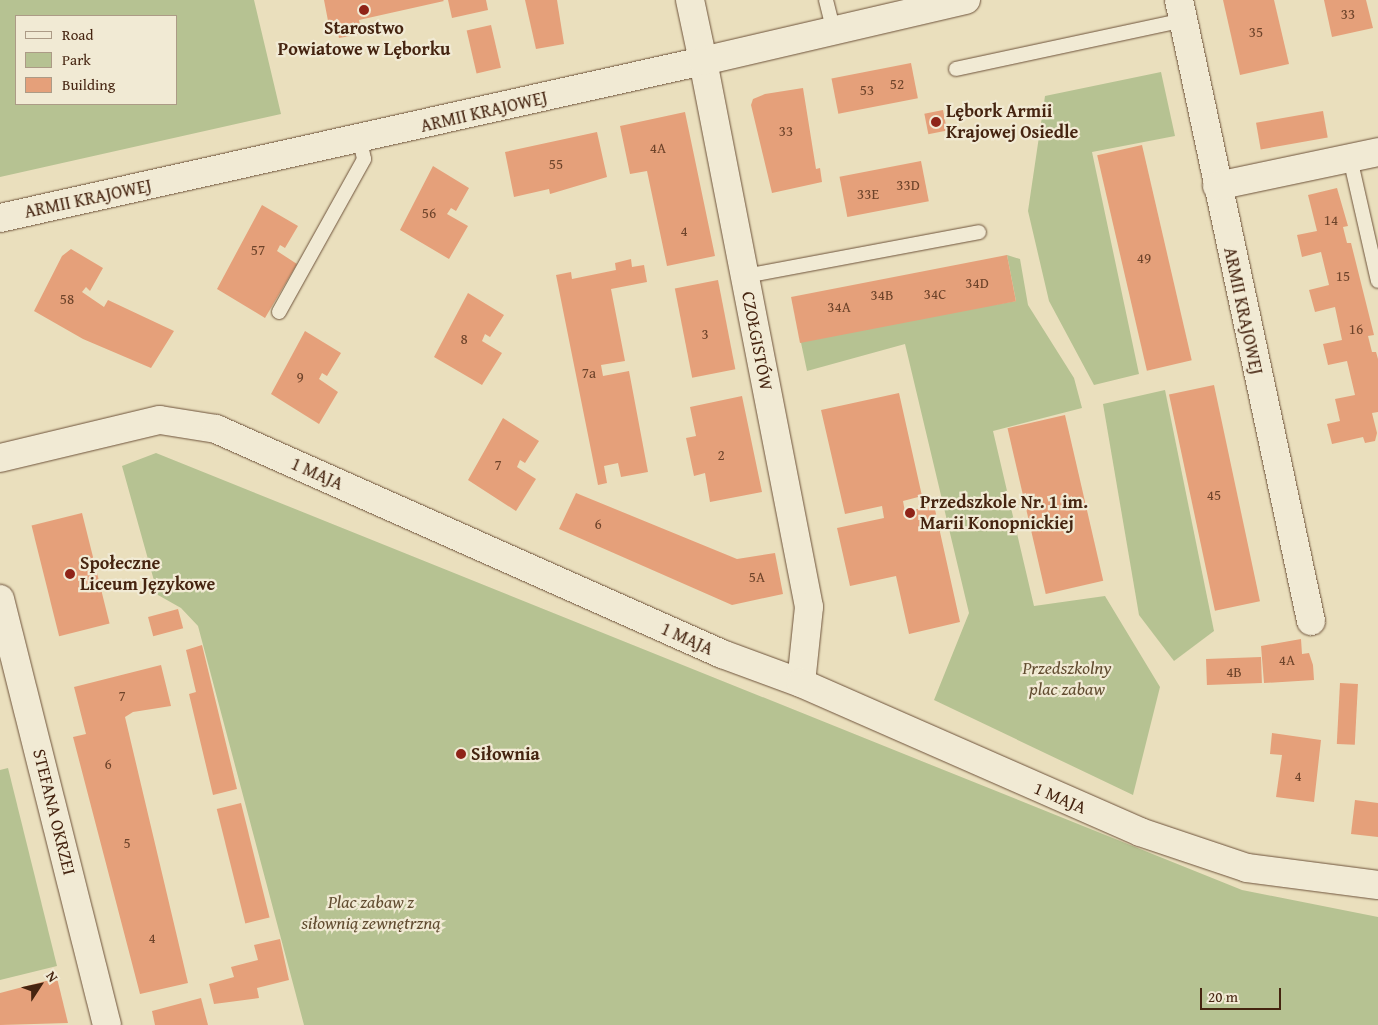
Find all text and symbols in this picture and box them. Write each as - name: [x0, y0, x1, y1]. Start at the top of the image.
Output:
- marker: Starostwo Powiatowe w Lęborku: [358, 4, 370, 16]
- house number: 33: [1341, 5, 1355, 23]
- legend: [15, 15, 178, 105]
- place label: Starostwo Powiatowe w Lęborku: [278, 18, 450, 60]
- house number: 35: [1249, 23, 1263, 41]
- text: Road: [62, 24, 93, 45]
- text: Park: [62, 49, 91, 70]
- text: Building: [62, 74, 115, 95]
- house number: 52: [890, 75, 904, 93]
- house number: 53: [860, 81, 874, 99]
- street label: ARMII KRAJOWEJ: [418, 87, 550, 137]
- place label: Lębork Armii Krajowej Osiedle: [946, 101, 1078, 144]
- marker: Lębork Armii Krajowej Osiedle: [930, 116, 942, 128]
- house number: 33: [779, 122, 793, 140]
- house number: 4A: [650, 139, 666, 157]
- house number: 55: [549, 155, 563, 173]
- street label: ARMII KRAJOWEJ: [22, 175, 154, 223]
- house number: 33D: [896, 176, 920, 194]
- house number: 33E: [857, 185, 879, 203]
- house number: 56: [422, 204, 436, 222]
- house number: 14: [1324, 211, 1338, 229]
- house number: 4: [680, 222, 688, 240]
- house number: 57: [251, 241, 265, 259]
- street label: ARMII KRAJOWEJ: [1219, 245, 1267, 377]
- house number: 49: [1137, 249, 1151, 267]
- house number: 15: [1336, 267, 1350, 285]
- house number: 34D: [965, 274, 989, 292]
- house number: 34C: [924, 285, 946, 303]
- house number: 34B: [871, 286, 893, 304]
- house number: 58: [60, 290, 74, 308]
- street label: CZOŁGISTÓW: [737, 290, 777, 392]
- house number: 34A: [827, 298, 851, 316]
- house number: 16: [1349, 320, 1363, 338]
- house number: 3: [701, 325, 709, 343]
- house number: 8: [460, 330, 468, 348]
- house number: 7a: [582, 364, 596, 382]
- house number: 9: [296, 368, 304, 386]
- house number: 2: [717, 446, 725, 464]
- street label: 1 MAJA: [288, 453, 346, 495]
- house number: 7: [494, 456, 502, 474]
- house number: 45: [1207, 486, 1221, 504]
- place label: Przedszkole Nr. 1 im. Marii Konopnickiej: [920, 492, 1088, 534]
- marker: Przedszkole Nr. 1 im. Marii Konopnickiej: [904, 507, 916, 519]
- house number: 6: [594, 515, 602, 533]
- place label: Społeczne Liceum Językowe: [80, 553, 215, 596]
- marker: Społeczne Liceum Językowe: [64, 568, 76, 580]
- house number: 5A: [749, 568, 765, 586]
- street label: 1 MAJA: [658, 618, 716, 660]
- house number: 4A: [1279, 651, 1295, 669]
- park label: Przedszkolny plac zabaw: [1023, 658, 1111, 701]
- house number: 4B: [1226, 663, 1242, 681]
- house number: 7: [118, 687, 126, 705]
- place label: Siłownia: [471, 743, 540, 765]
- street label: STEFANA OKRZEI: [28, 747, 80, 877]
- marker: Siłownia: [455, 748, 467, 760]
- house number: 6: [104, 755, 112, 773]
- house number: 4: [1294, 767, 1302, 785]
- street label: 1 MAJA: [1031, 777, 1089, 819]
- house number: 5: [123, 834, 131, 852]
- park label: Plac zabaw z siłownią zewnętrzną: [301, 892, 441, 934]
- house number: 4: [148, 929, 156, 947]
- north arrow: [15, 960, 65, 1010]
- text: N: [41, 967, 63, 986]
- scale bar: [1203, 978, 1284, 1010]
- text: 20 m: [1208, 986, 1238, 1007]

